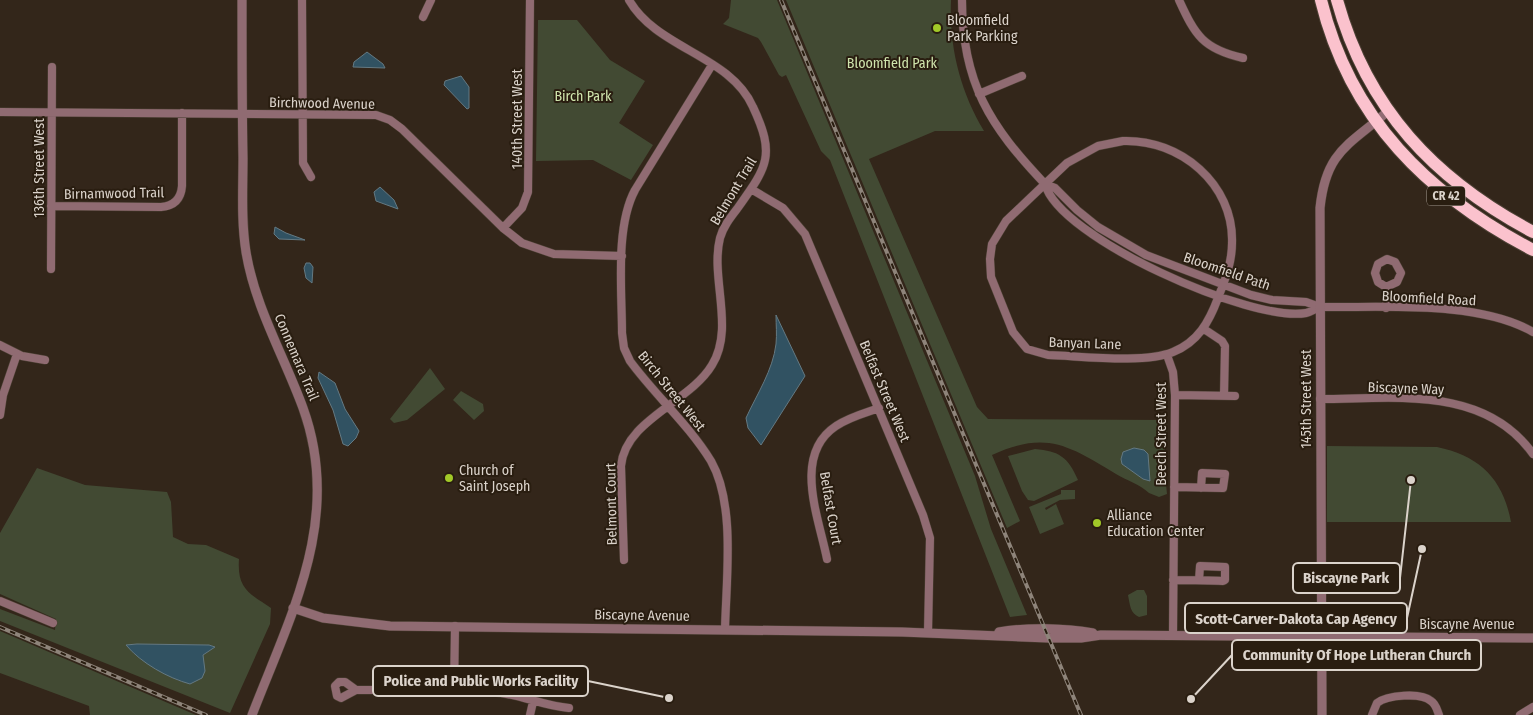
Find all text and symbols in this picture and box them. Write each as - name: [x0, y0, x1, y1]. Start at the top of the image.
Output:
- place label: Bloomfield Park Parking: [947, 12, 1018, 45]
- marker: Bloomfield Park Parking: [931, 22, 943, 34]
- park label: Bloomfield Park: [847, 55, 938, 72]
- street label: 140th Street West: [509, 68, 526, 169]
- park label: Birch Park: [554, 88, 612, 105]
- street label: Birchwood Avenue: [269, 94, 375, 113]
- street label: 136th Street West: [31, 118, 48, 218]
- street label: Belmont Trail: [707, 154, 761, 228]
- street label: Birnamwood Trail: [64, 184, 165, 203]
- road number: CR 42: [1427, 187, 1465, 206]
- street label: Bloomfield Path: [1181, 249, 1273, 294]
- street label: Bloomfield Road: [1381, 288, 1477, 309]
- street label: Connemara Trail: [271, 311, 323, 403]
- street label: Banyan Lane: [1048, 334, 1122, 353]
- street label: Belfast Street West: [856, 338, 914, 445]
- street label: Birch Street West: [634, 348, 709, 435]
- street label: 145th Street West: [1298, 349, 1315, 449]
- street label: Biscayne Way: [1367, 379, 1445, 398]
- street label: Beech Street West: [1153, 382, 1170, 486]
- place label: Church of Saint Joseph: [459, 462, 530, 495]
- street label: Belmont Court: [602, 462, 621, 545]
- street label: Belfast Court: [816, 470, 845, 546]
- marker: Church of Saint Joseph: [443, 472, 455, 484]
- place label: Alliance Education Center: [1107, 507, 1204, 540]
- marker: Alliance Education Center: [1091, 517, 1103, 529]
- callout: Biscayne Park: [1293, 563, 1400, 593]
- text: Biscayne Park: [1303, 569, 1389, 587]
- callout: Scott-Carver-Dakota Cap Agency: [1185, 603, 1407, 633]
- street label: Biscayne Avenue: [594, 606, 690, 625]
- text: Scott-Carver-Dakota Cap Agency: [1195, 610, 1398, 628]
- street label: Biscayne Avenue: [1419, 616, 1515, 633]
- callout: Community Of Hope Lutheran Church: [1232, 640, 1481, 670]
- text: Community Of Hope Lutheran Church: [1243, 646, 1471, 664]
- callout: Police and Public Works Facility: [373, 666, 588, 696]
- text: Police and Public Works Facility: [384, 672, 579, 690]

